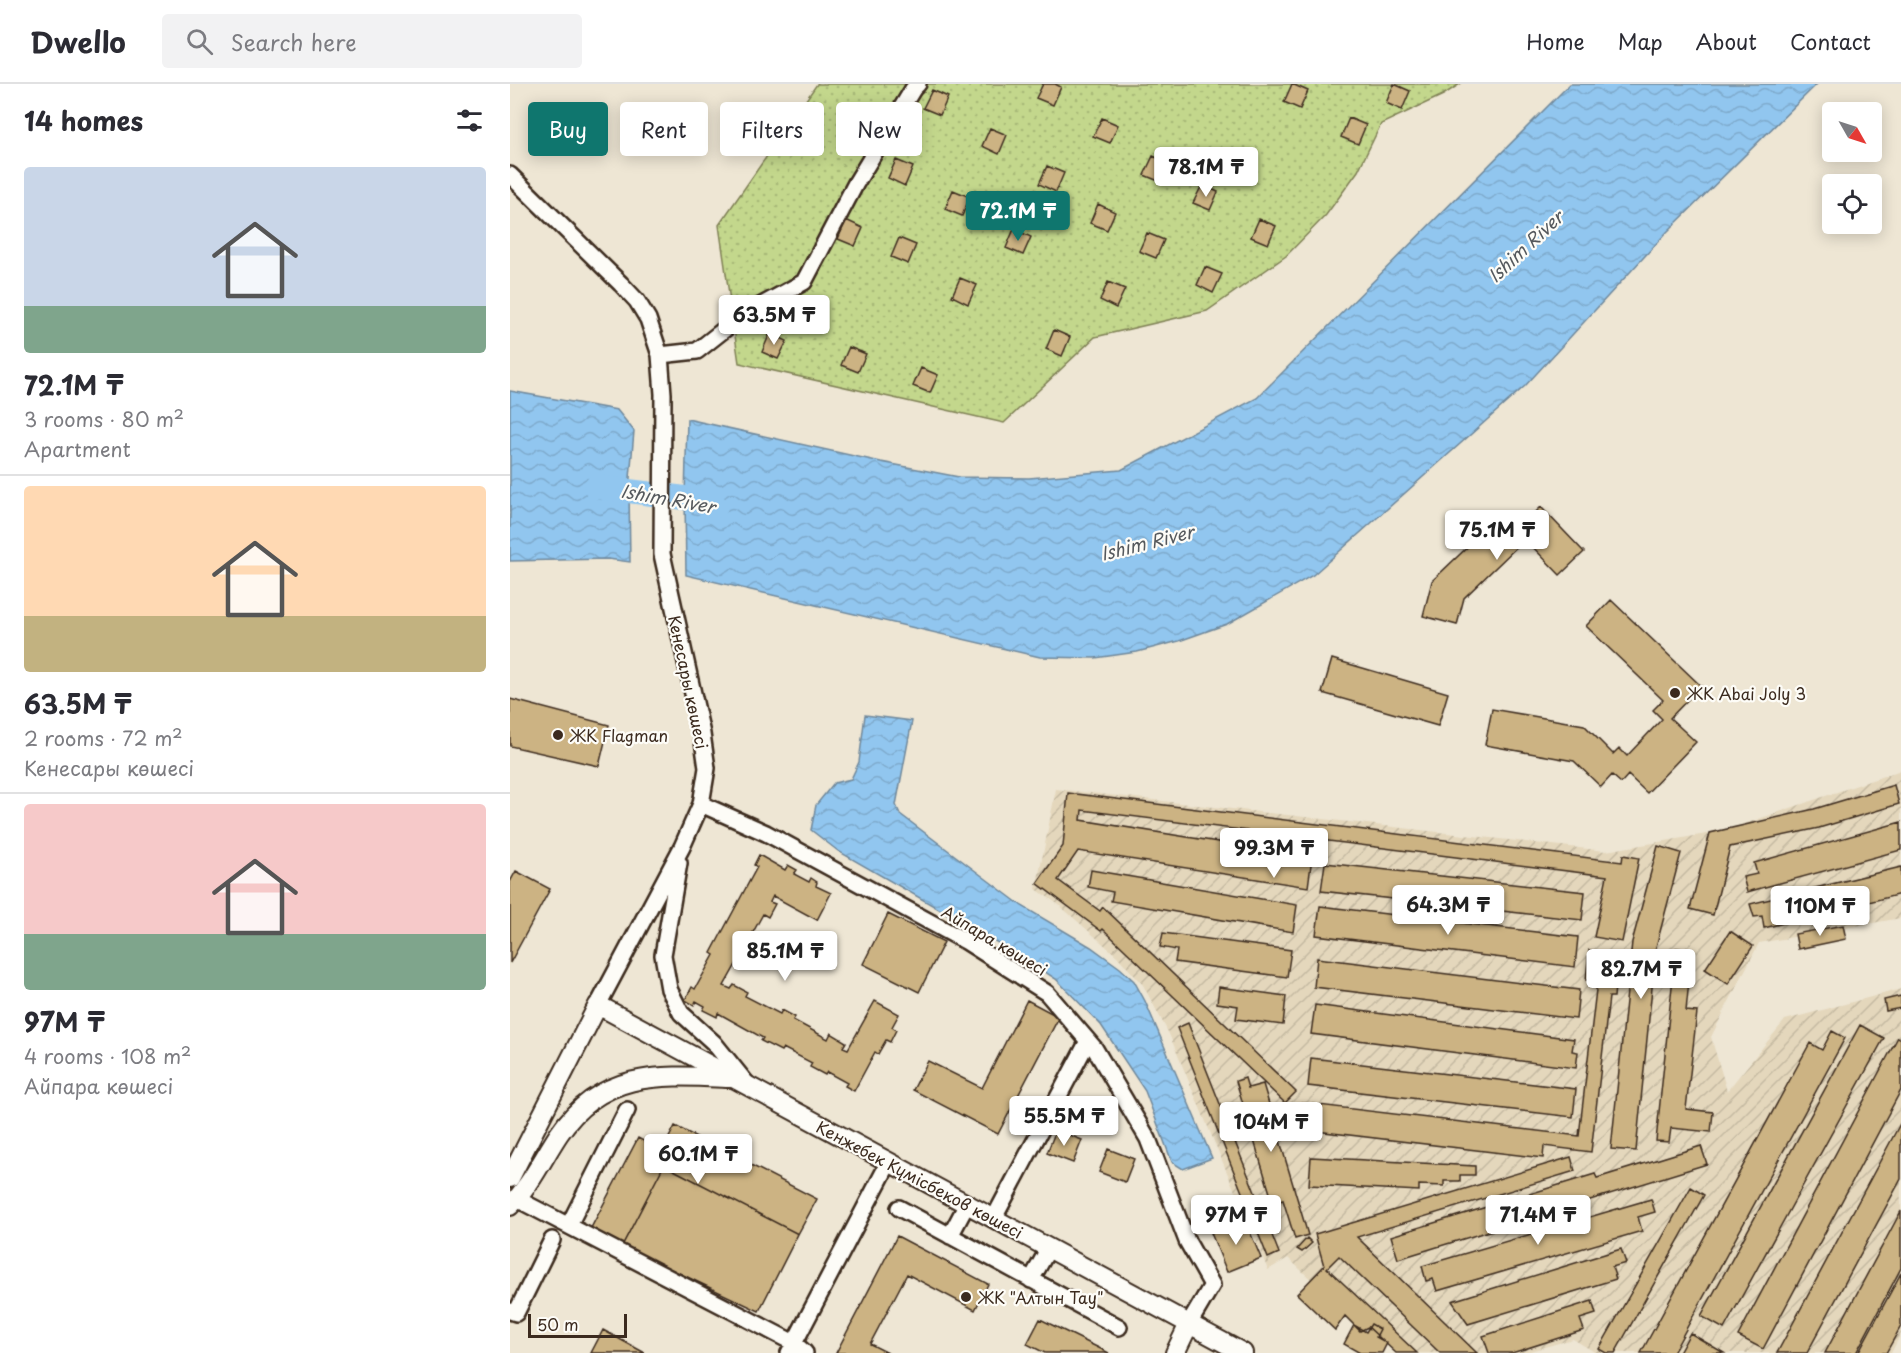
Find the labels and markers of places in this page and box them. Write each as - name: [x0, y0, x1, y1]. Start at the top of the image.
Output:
- pin: 78.1M ₸: [1151, 147, 1261, 198]
- pin: 72.1M ₸: [963, 191, 1073, 242]
- pin: 63.5M ₸: [719, 295, 829, 346]
- pin: 75.1M ₸: [1442, 510, 1552, 561]
- place label: ЖК Abai Joly 3: [1686, 681, 1806, 705]
- marker: ЖК Abai Joly 3: [1668, 686, 1682, 700]
- place label: ЖК Flagman: [569, 723, 668, 747]
- marker: ЖК Flagman: [551, 728, 565, 742]
- pin: 99.3M ₸: [1219, 828, 1329, 879]
- pin: 64.3M ₸: [1393, 885, 1503, 936]
- pin: 110M ₸: [1771, 886, 1869, 937]
- pin: 85.1M ₸: [730, 931, 840, 982]
- pin: 82.7M ₸: [1586, 949, 1696, 1000]
- pin: 55.5M ₸: [1009, 1096, 1119, 1147]
- pin: 104M ₸: [1222, 1102, 1320, 1153]
- pin: 60.1M ₸: [643, 1134, 753, 1185]
- pin: 97M ₸: [1194, 1195, 1278, 1246]
- pin: 71.4M ₸: [1483, 1195, 1593, 1246]
- place label: ЖК "Алтын Тау": [977, 1285, 1104, 1309]
- marker: ЖК "Алтын Тау": [959, 1290, 973, 1304]

